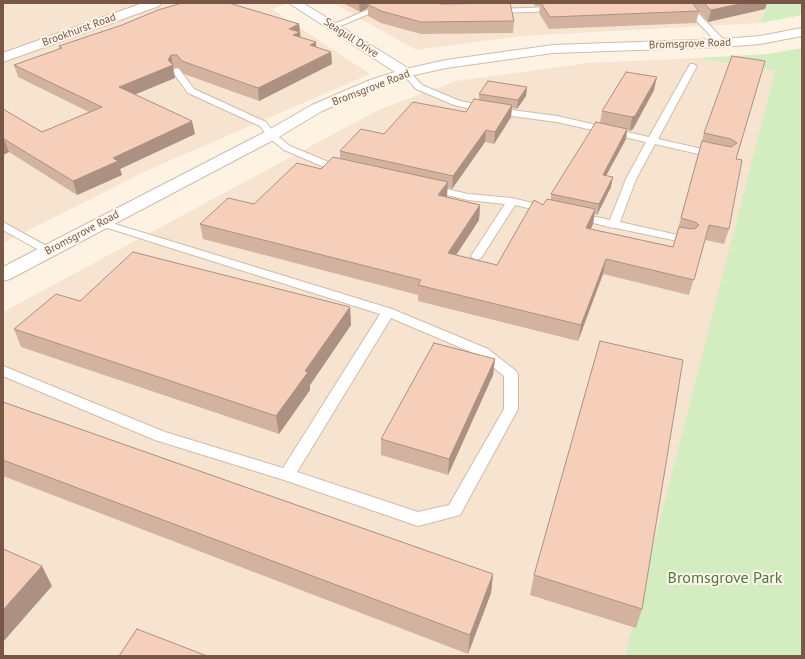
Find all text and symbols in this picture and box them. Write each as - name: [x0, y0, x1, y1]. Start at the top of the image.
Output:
- street label: Brookhurst Road: [40, 11, 118, 49]
- street label: Seagull Drive: [321, 15, 381, 61]
- street label: Bromsgrove Road: [649, 36, 731, 52]
- street label: Bromsgrove Road: [330, 67, 412, 109]
- street label: Bromsgrove Road: [43, 208, 121, 258]
- park label: Bromsgrove Park: [668, 568, 782, 588]

